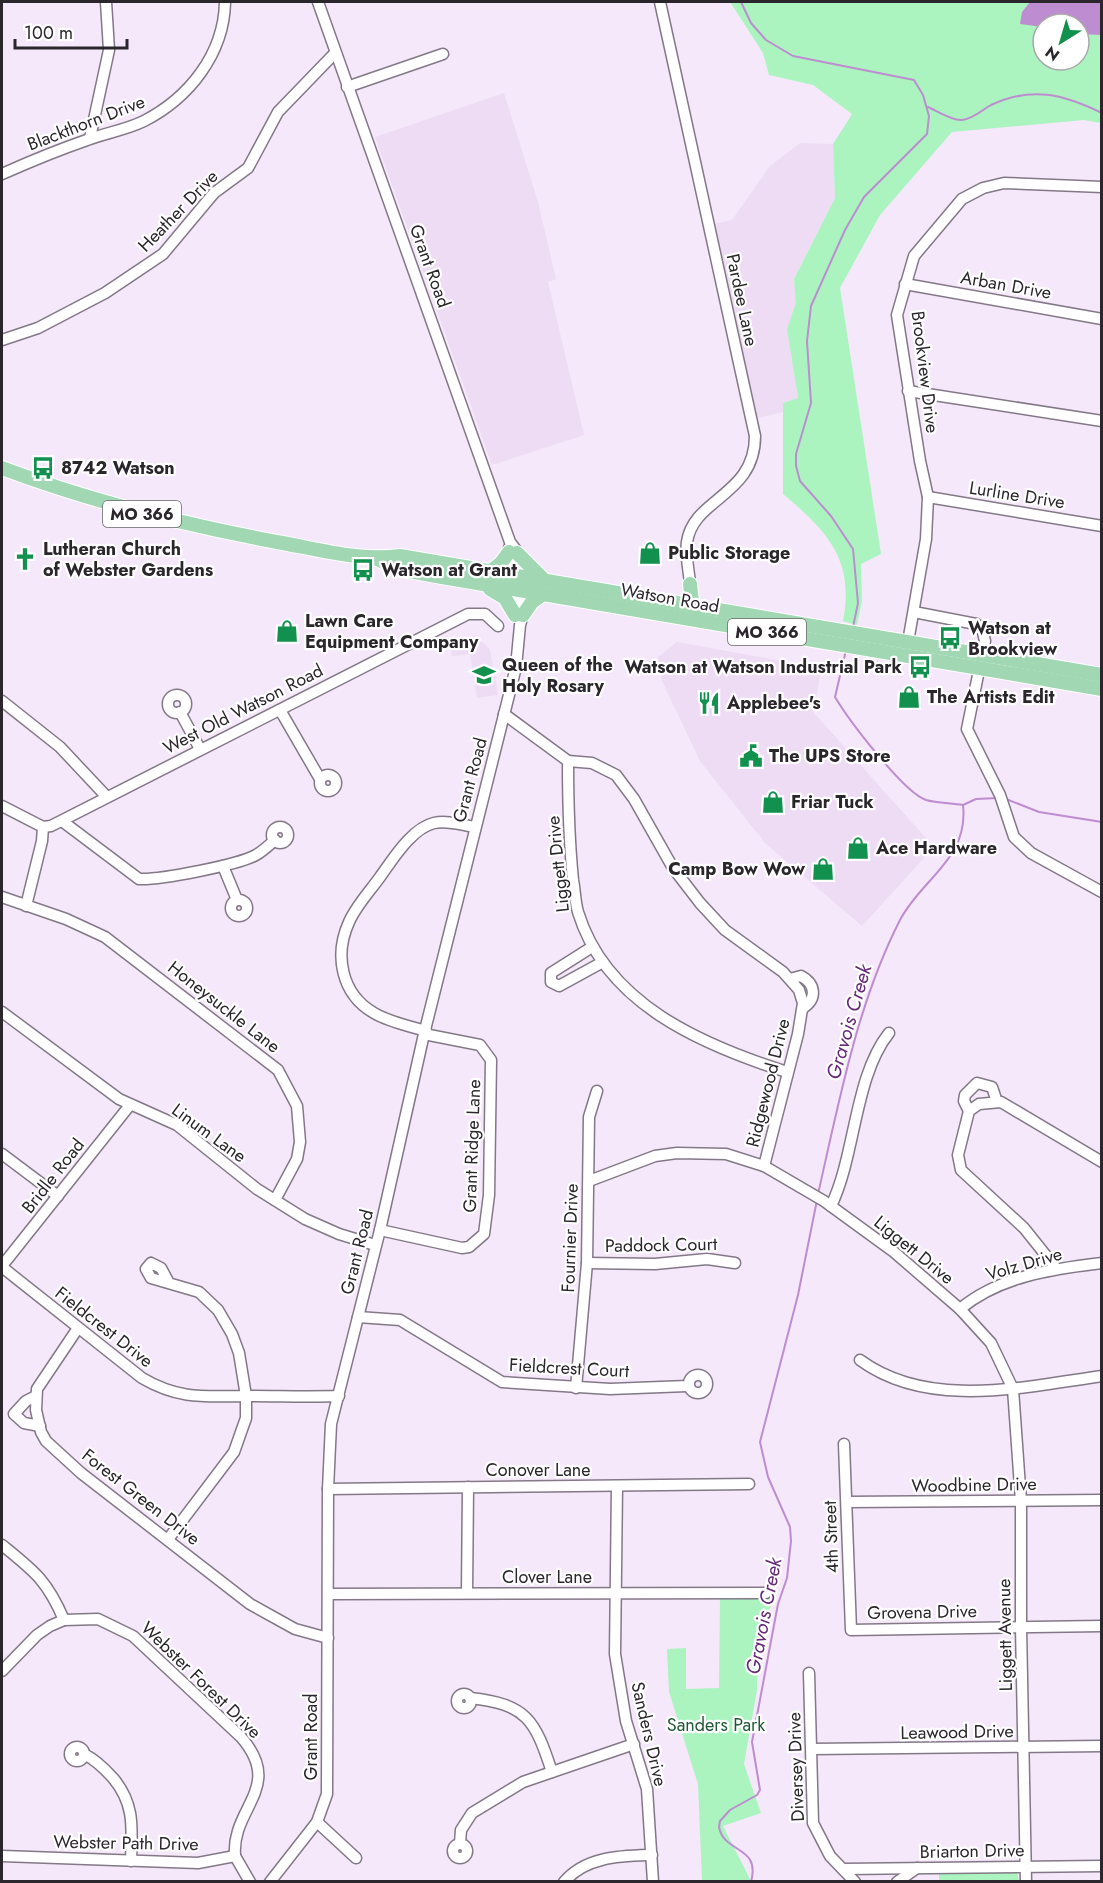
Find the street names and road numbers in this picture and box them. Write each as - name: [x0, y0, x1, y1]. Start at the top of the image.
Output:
- street label: Blackthorn Drive: [23, 89, 149, 157]
- street label: Heather Drive: [132, 164, 224, 258]
- street label: Grant Road: [403, 221, 457, 311]
- street label: Pardee Lane: [720, 251, 764, 349]
- street label: Arban Drive: [959, 264, 1053, 306]
- street label: Brookview Drive: [905, 309, 945, 435]
- street label: Lurline Drive: [967, 475, 1067, 515]
- road number: MO 366: [103, 501, 181, 527]
- street label: Watson Road: [619, 577, 721, 619]
- road number: MO 366: [728, 619, 806, 645]
- street label: West Old Watson Road: [159, 657, 327, 761]
- street label: Grant Road: [446, 735, 494, 825]
- street label: Liggett Drive: [540, 815, 576, 913]
- street label: Honeysuckle Lane: [162, 955, 286, 1059]
- street label: Ridgewood Drive: [739, 1016, 797, 1150]
- street label: Grant Ridge Lane: [457, 1079, 487, 1213]
- street label: Linum Lane: [166, 1097, 252, 1169]
- street label: Bridle Road: [15, 1133, 91, 1219]
- street label: Fournier Drive: [555, 1183, 585, 1293]
- street label: Grant Road: [334, 1207, 380, 1297]
- street label: Liggett Drive: [868, 1209, 960, 1291]
- street label: Paddock Court: [605, 1231, 718, 1259]
- street label: Volz Drive: [983, 1241, 1065, 1287]
- street label: Fieldcrest Drive: [49, 1280, 159, 1374]
- street label: Fieldcrest Court: [508, 1352, 630, 1384]
- street label: Forest Green Drive: [76, 1443, 206, 1551]
- street label: Conover Lane: [485, 1457, 591, 1483]
- street label: Woodbine Drive: [911, 1471, 1037, 1499]
- street label: 4th Street: [817, 1500, 845, 1574]
- street label: Clover Lane: [502, 1564, 592, 1590]
- street label: Liggett Avenue: [991, 1578, 1019, 1692]
- street label: Grovena Drive: [867, 1598, 977, 1626]
- street label: Webster Forest Drive: [135, 1615, 267, 1745]
- street label: Sanders Drive: [624, 1679, 674, 1789]
- street label: Grant Road: [298, 1694, 324, 1780]
- street label: Diversey Drive: [781, 1712, 811, 1822]
- street label: Leawood Drive: [900, 1718, 1014, 1746]
- street label: Webster Path Drive: [53, 1829, 199, 1857]
- street label: Briarton Drive: [919, 1837, 1025, 1865]

